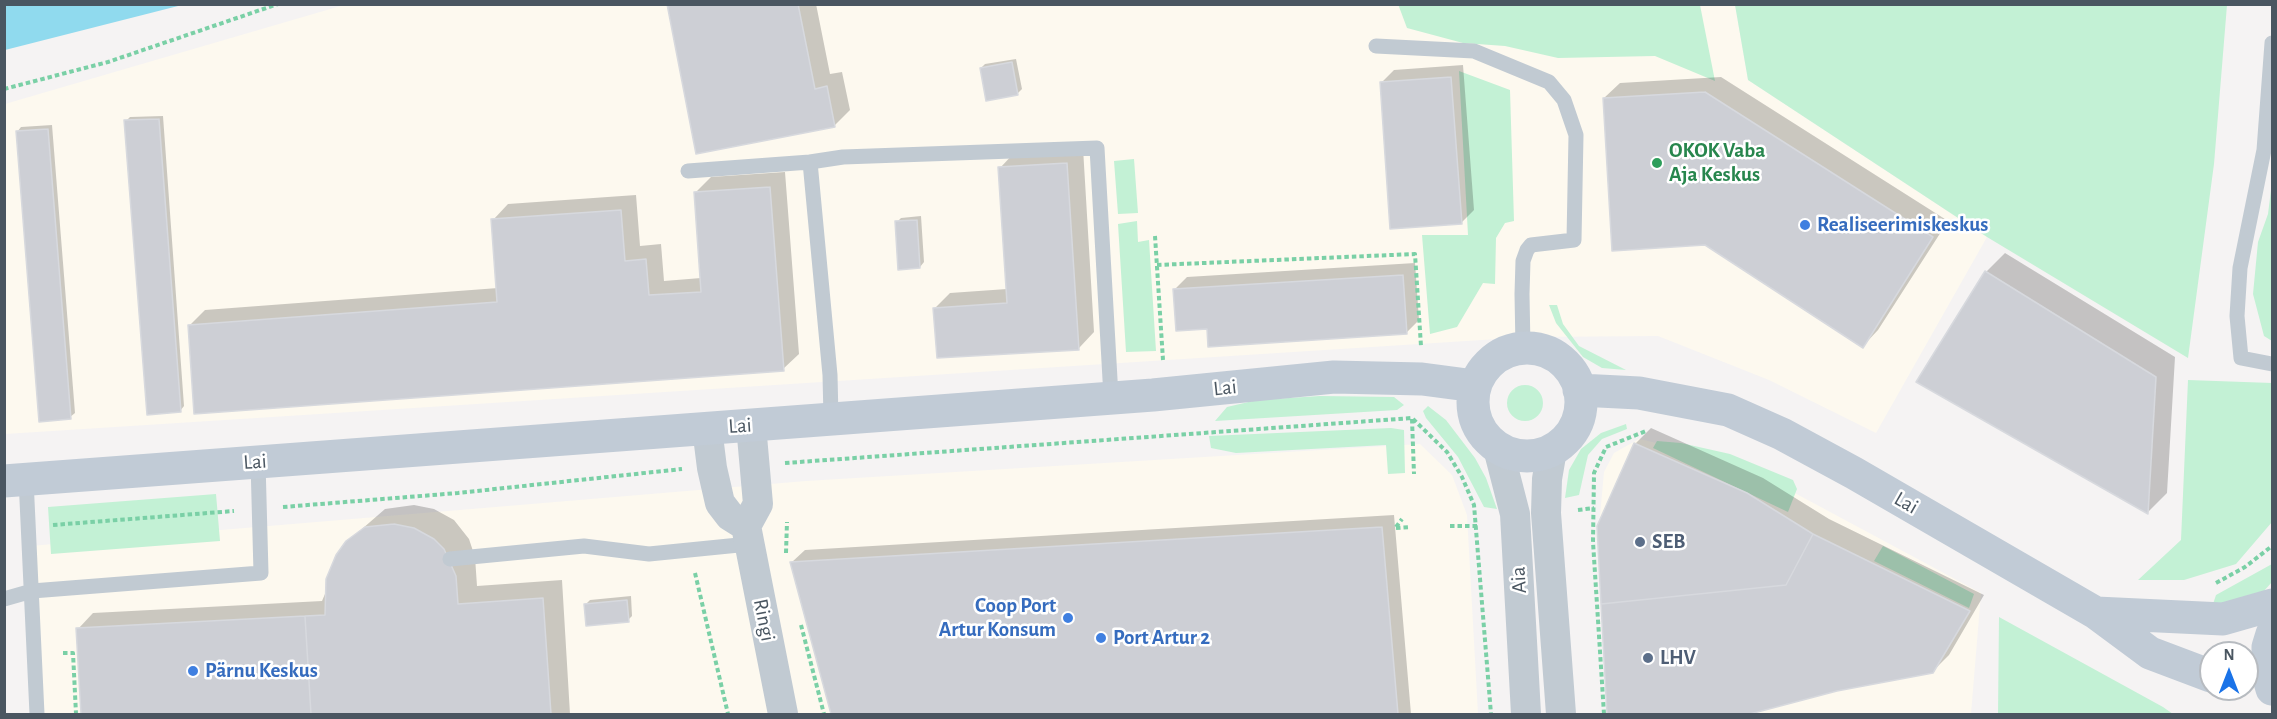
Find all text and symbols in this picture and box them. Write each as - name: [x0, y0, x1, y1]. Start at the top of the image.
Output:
- place label: OKOK Vaba Aja Keskus: [1669, 138, 1765, 188]
- marker: OKOK Vaba Aja Keskus: [1650, 156, 1664, 170]
- place label: Realiseerimiskeskus: [1817, 212, 1988, 238]
- marker: Realiseerimiskeskus: [1798, 218, 1812, 232]
- street label: Lai: [1212, 374, 1238, 402]
- street label: Lai: [727, 413, 753, 439]
- street label: Lai: [242, 449, 268, 475]
- street label: Lai: [1890, 486, 1922, 520]
- place label: SEB: [1652, 529, 1685, 555]
- marker: SEB: [1633, 535, 1647, 549]
- street label: Aia: [1506, 566, 1532, 594]
- place label: Coop Port Artur Konsum: [939, 593, 1056, 643]
- street label: Ringi: [748, 597, 780, 643]
- marker: Coop Port Artur Konsum: [1061, 611, 1075, 625]
- place label: Port Artur 2: [1113, 625, 1210, 651]
- marker: Port Artur 2: [1094, 631, 1108, 645]
- north arrow: [2199, 641, 2259, 701]
- place label: LHV: [1660, 645, 1696, 671]
- text: N: [2223, 647, 2235, 663]
- marker: LHV: [1641, 651, 1655, 665]
- place label: Pärnu Keskus: [205, 658, 318, 684]
- marker: Pärnu Keskus: [186, 664, 200, 678]

